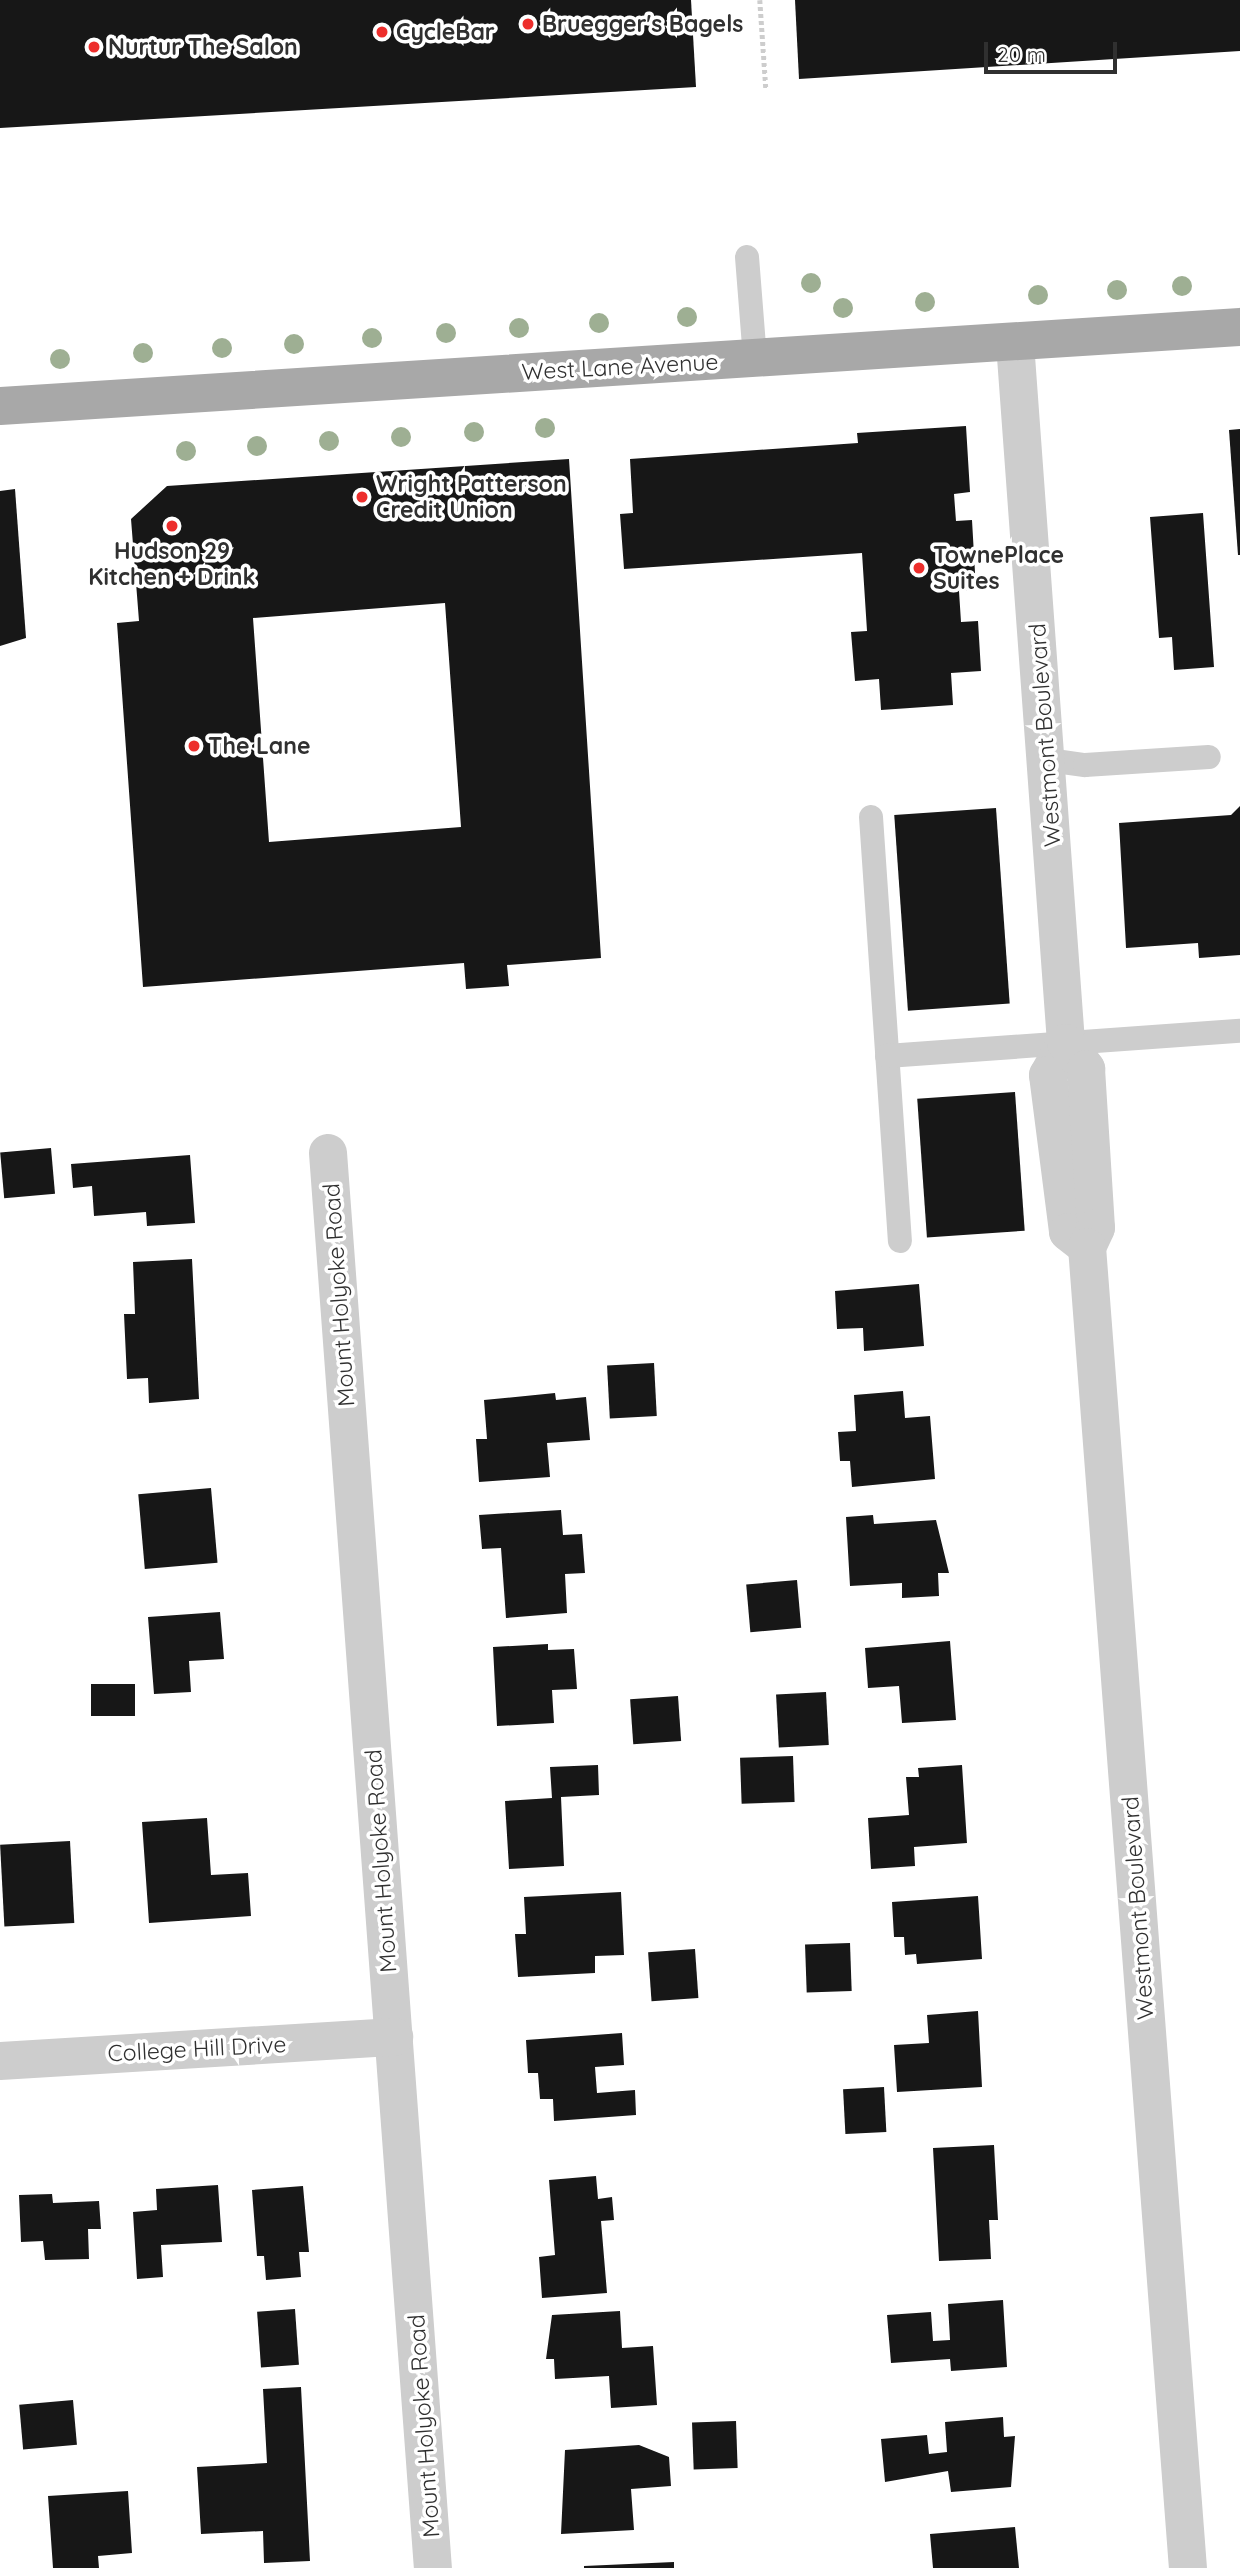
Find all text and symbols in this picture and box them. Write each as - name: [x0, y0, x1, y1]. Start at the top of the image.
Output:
- place label: Bruegger's Bagels: [542, 10, 743, 38]
- marker: Bruegger's Bagels: [520, 16, 536, 32]
- place label: CycleBar: [396, 18, 495, 46]
- marker: CycleBar: [374, 24, 390, 40]
- scale bar: [988, 28, 1121, 72]
- place label: Nurtur The Salon: [108, 33, 298, 61]
- marker: Nurtur The Salon: [86, 39, 102, 55]
- text: 20 m: [997, 41, 1046, 67]
- street label: West Lane Avenue: [521, 348, 719, 386]
- place label: Wright Patterson Credit Union: [376, 470, 567, 524]
- marker: Wright Patterson Credit Union: [354, 489, 370, 505]
- marker: Hudson 29 Kitchen + Drink: [164, 518, 180, 534]
- place label: Hudson 29 Kitchen + Drink: [88, 537, 256, 591]
- place label: TownePlace Suites: [933, 541, 1064, 595]
- marker: TownePlace Suites: [911, 560, 927, 576]
- street label: Westmont Boulevard: [1023, 622, 1067, 848]
- place label: The Lane: [208, 732, 311, 760]
- marker: The Lane: [186, 738, 202, 754]
- street label: Mount Holyoke Road: [317, 1182, 361, 1408]
- street label: Mount Holyoke Road: [359, 1748, 403, 1974]
- street label: Westmont Boulevard: [1116, 1795, 1160, 2021]
- street label: College Hill Drive: [107, 2031, 287, 2067]
- street label: Mount Holyoke Road: [402, 2313, 446, 2539]

